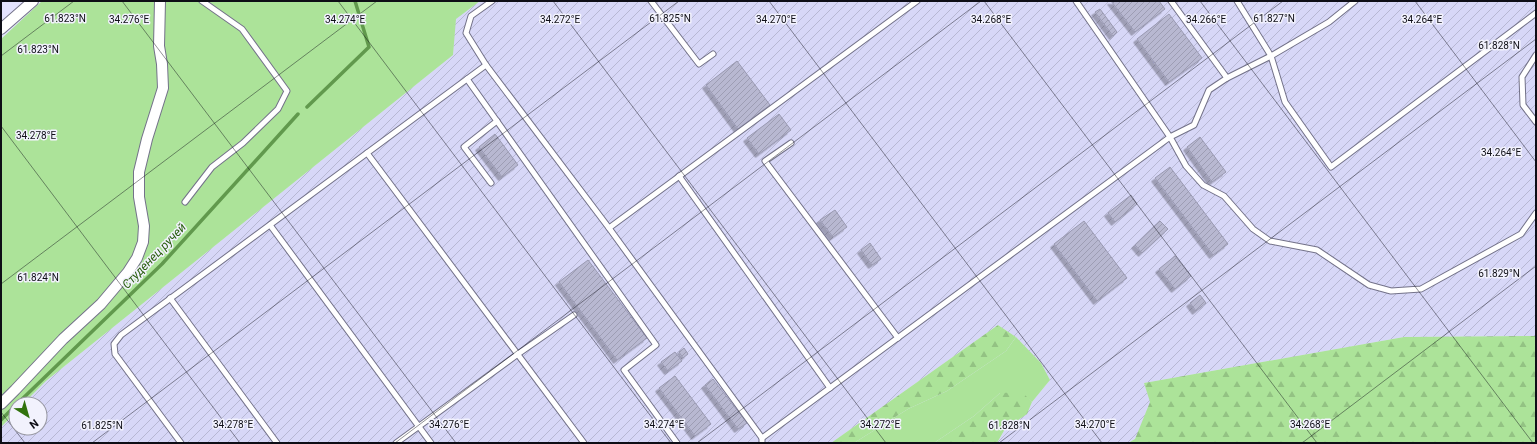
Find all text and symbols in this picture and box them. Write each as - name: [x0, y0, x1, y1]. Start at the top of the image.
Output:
- text: 61.823°N: [44, 13, 86, 24]
- text: 61.825°N: [649, 13, 691, 24]
- text: 61.827°N: [1253, 13, 1295, 24]
- text: 34.276°E: [109, 14, 149, 25]
- text: 34.274°E: [325, 14, 365, 25]
- text: 34.272°E: [540, 14, 580, 25]
- text: 34.270°E: [756, 14, 796, 25]
- text: 34.268°E: [971, 14, 1011, 25]
- text: 34.266°E: [1186, 14, 1226, 25]
- text: 34.264°E: [1402, 14, 1442, 25]
- text: 61.828°N: [1478, 40, 1520, 51]
- text: 61.823°N: [17, 44, 59, 55]
- text: 34.278°E: [16, 130, 56, 141]
- text: 34.264°E: [1481, 147, 1521, 158]
- water label: Студенец ручей: [119, 220, 189, 292]
- text: 61.829°N: [1478, 268, 1520, 279]
- text: 61.824°N: [17, 272, 59, 283]
- north arrow: [8, 396, 48, 436]
- text: N: [27, 416, 41, 431]
- text: 34.278°E: [213, 419, 253, 430]
- text: 34.276°E: [429, 419, 469, 430]
- text: 34.274°E: [644, 419, 684, 430]
- text: 34.272°E: [860, 419, 900, 430]
- text: 34.270°E: [1075, 419, 1115, 430]
- text: 34.268°E: [1290, 419, 1330, 430]
- text: 61.825°N: [81, 420, 123, 431]
- text: 61.828°N: [988, 420, 1030, 431]

